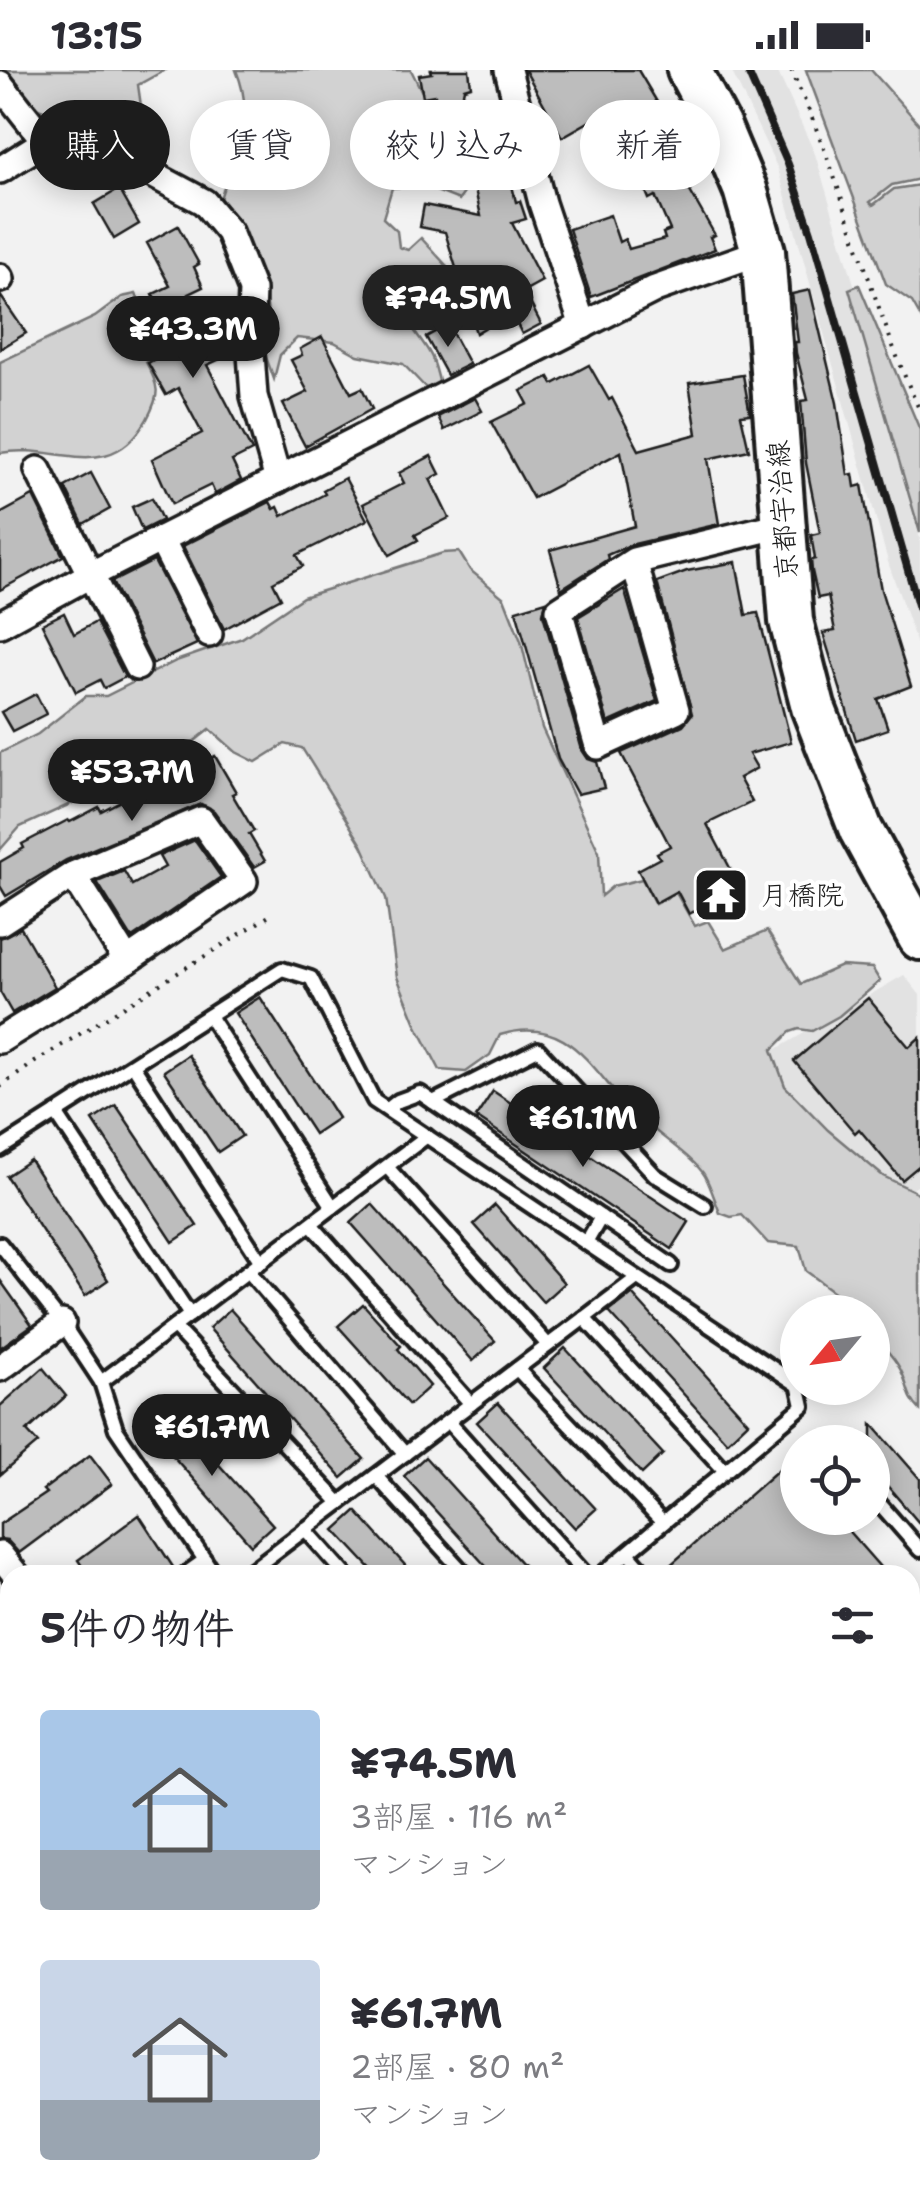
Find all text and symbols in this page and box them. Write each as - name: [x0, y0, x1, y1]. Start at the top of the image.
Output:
- text: 13:15: [50, 10, 143, 61]
- chip: 購入: [30, 100, 170, 190]
- chip: 賃貸: [190, 100, 330, 190]
- chip: 絞り込み: [350, 100, 560, 190]
- chip: 新着: [580, 100, 720, 190]
- pin: ¥74.5M: [367, 265, 529, 350]
- text: ¥74.5M: [384, 276, 512, 319]
- pin: ¥43.3M: [112, 296, 274, 381]
- text: ¥43.3M: [129, 307, 257, 350]
- street label: 京都宇治線: [758, 439, 806, 581]
- pin: ¥53.7M: [51, 739, 213, 824]
- text: ¥53.7M: [70, 750, 194, 793]
- temple icon: 月橋院: [691, 865, 751, 925]
- place label: 月橋院: [760, 876, 844, 914]
- pin: ¥61.1M: [502, 1085, 664, 1170]
- text: ¥61.1M: [529, 1096, 637, 1139]
- north arrow: [780, 1295, 890, 1405]
- map controls: [780, 1295, 890, 1535]
- pin: ¥61.7M: [131, 1394, 293, 1479]
- text: ¥61.7M: [154, 1405, 270, 1448]
- button: locate: [780, 1425, 890, 1535]
- icon: filters: [825, 1598, 880, 1653]
- text: 5件の物件: [40, 1600, 234, 1656]
- text: ¥74.5M: [350, 1735, 517, 1791]
- icon: home: [120, 1750, 240, 1870]
- text: 3部屋 · 116 m²: [350, 1795, 567, 1838]
- text: マンション: [350, 1842, 509, 1885]
- text: ¥61.7M: [350, 1985, 502, 2041]
- icon: home: [120, 2000, 240, 2120]
- text: 2部屋 · 80 m²: [350, 2045, 565, 2088]
- text: マンション: [350, 2092, 509, 2135]

